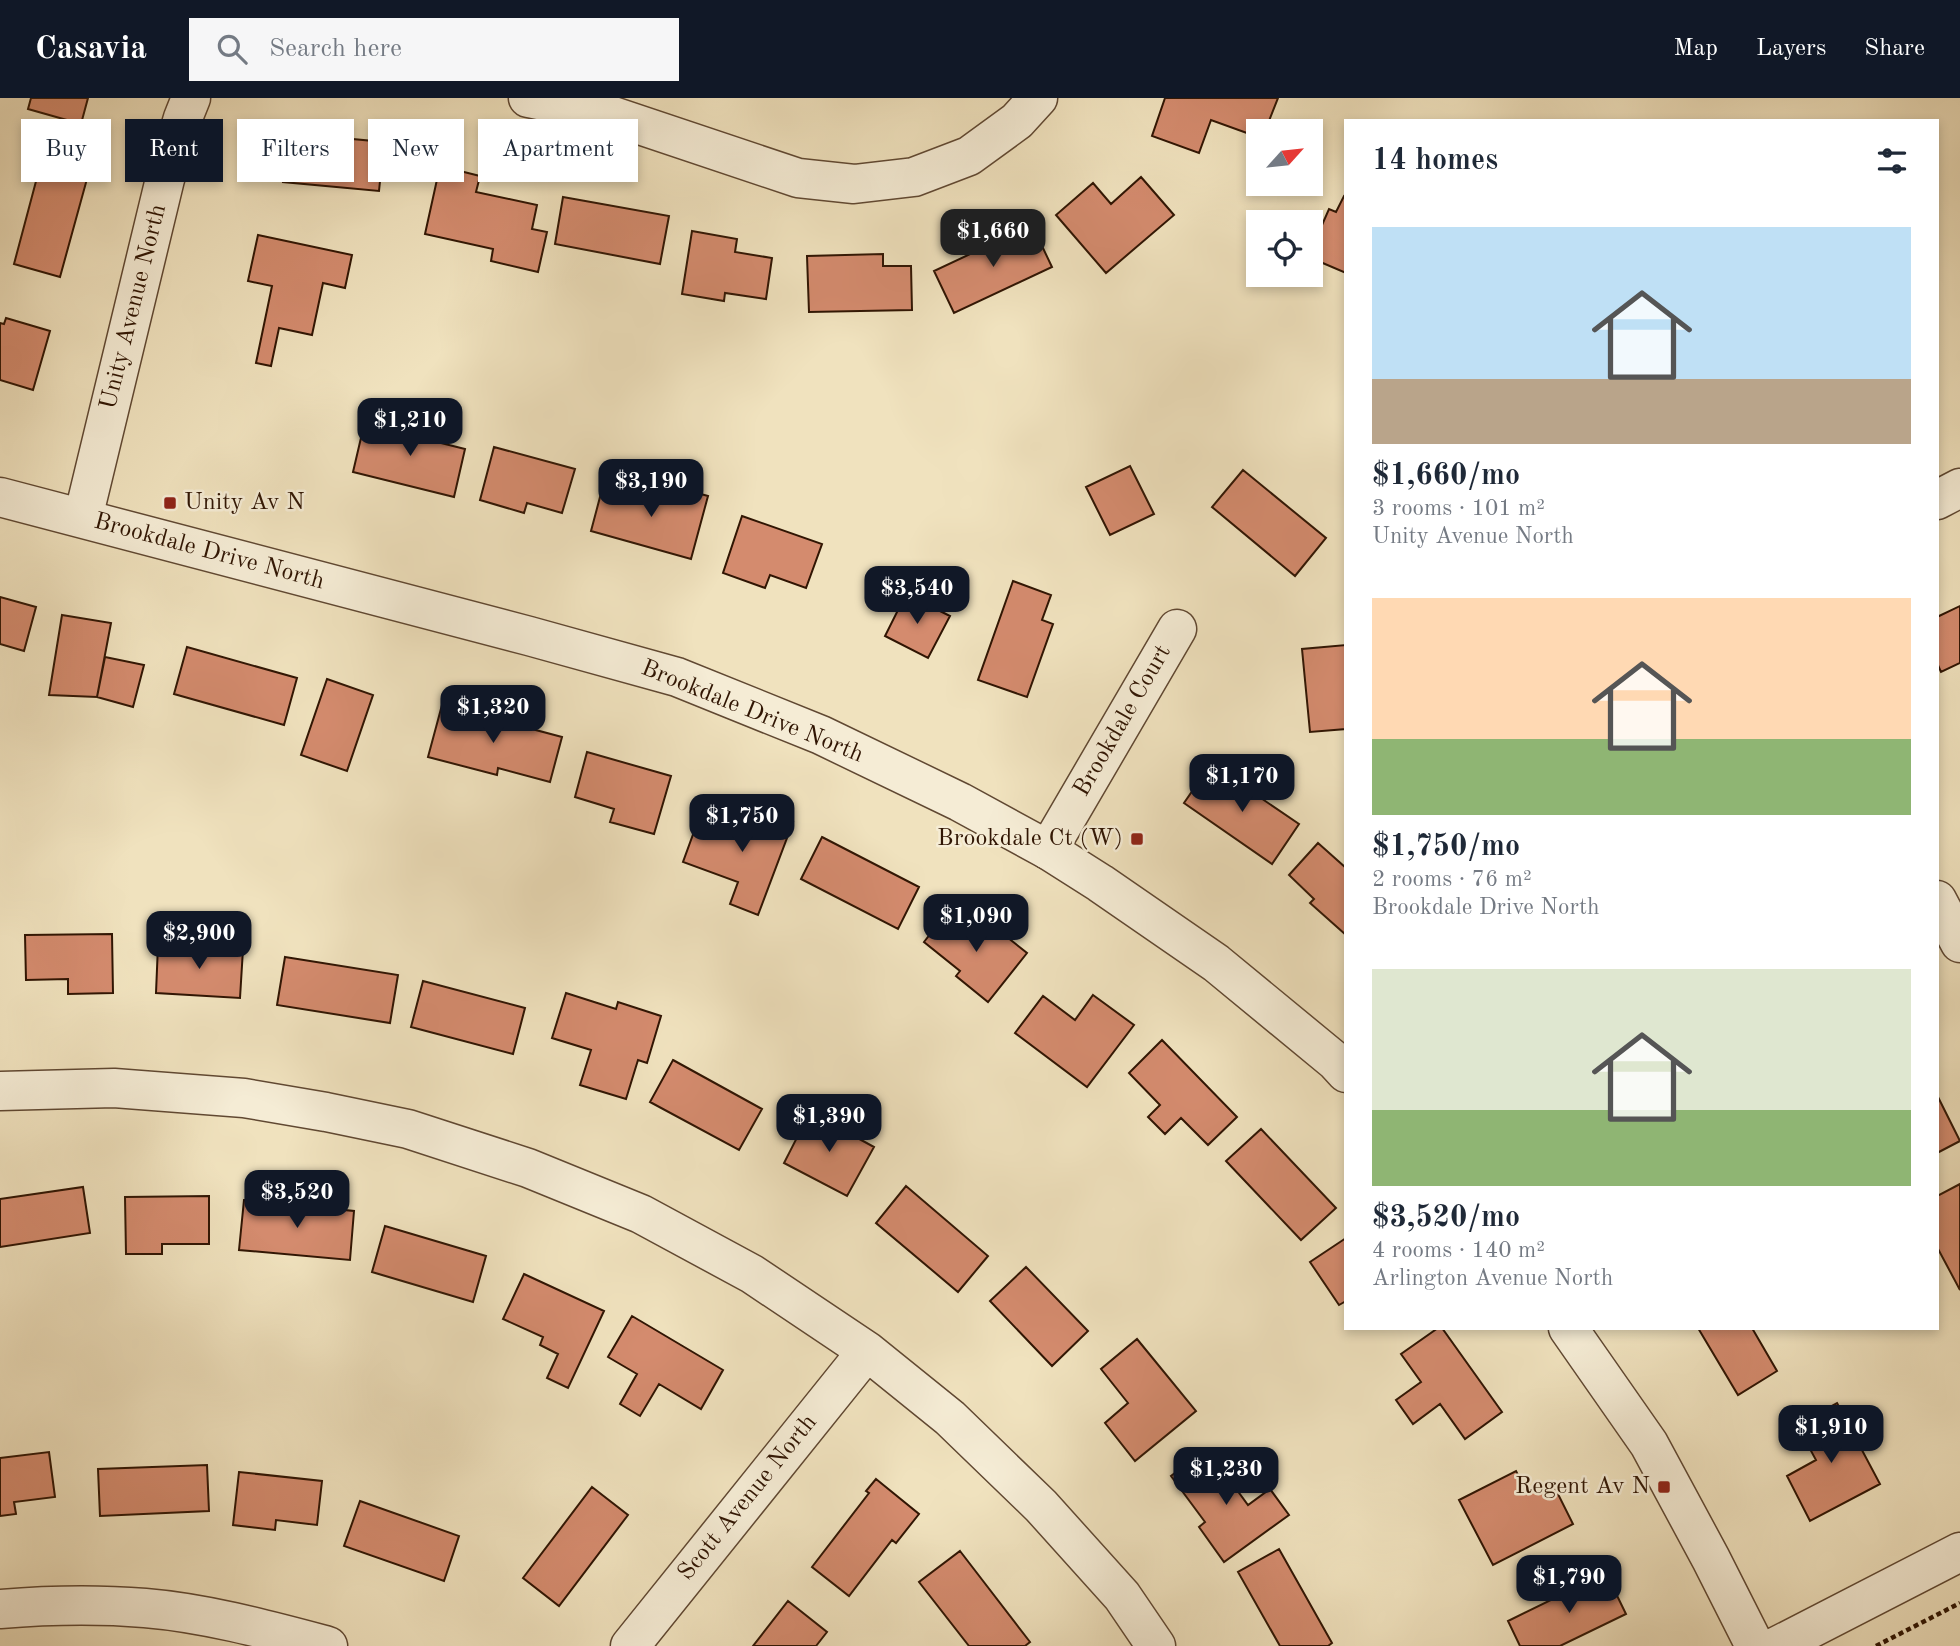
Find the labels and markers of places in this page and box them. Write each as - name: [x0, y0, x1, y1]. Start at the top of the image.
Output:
- pin: $1,660: [936, 209, 1050, 269]
- pin: $1,210: [353, 398, 467, 458]
- pin: $3,190: [594, 460, 708, 519]
- place label: Unity Av N: [184, 491, 305, 515]
- marker: Unity Av N: [162, 495, 178, 511]
- pin: $3,540: [860, 566, 974, 626]
- pin: $1,320: [436, 686, 550, 745]
- pin: $1,170: [1185, 754, 1299, 814]
- pin: $1,750: [685, 794, 799, 854]
- place label: Brookdale Ct (W): [937, 827, 1123, 851]
- marker: Brookdale Ct (W): [1129, 831, 1145, 847]
- pin: $1,090: [919, 894, 1033, 954]
- pin: $2,900: [142, 912, 256, 971]
- pin: $1,390: [772, 1094, 886, 1154]
- pin: $3,520: [240, 1170, 354, 1230]
- pin: $1,910: [1774, 1406, 1888, 1465]
- pin: $1,230: [1169, 1448, 1283, 1507]
- place label: Regent Av N: [1515, 1475, 1650, 1499]
- marker: Regent Av N: [1656, 1479, 1672, 1495]
- pin: $1,790: [1512, 1556, 1626, 1615]

